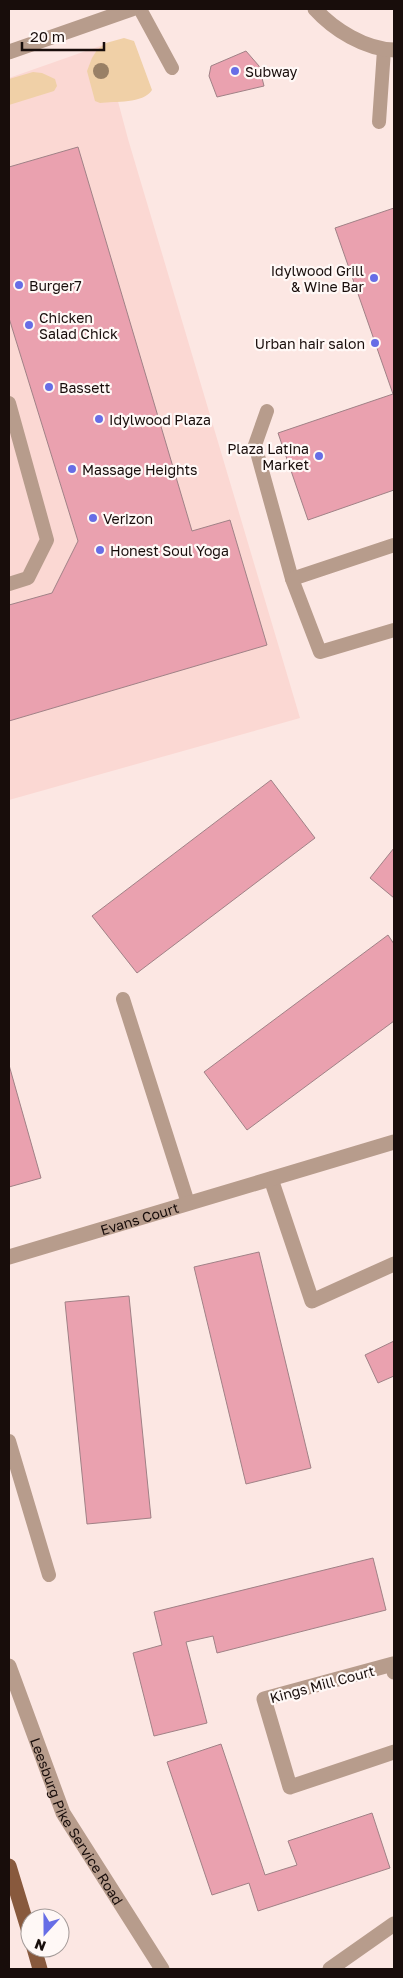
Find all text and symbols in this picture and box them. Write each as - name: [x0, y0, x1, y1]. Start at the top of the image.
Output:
- scale bar: [22, 20, 105, 52]
- text: 20 m: [30, 27, 65, 45]
- place label: Subway: [245, 63, 298, 80]
- marker: Subway: [229, 65, 241, 77]
- place label: Idylwood Grill & Wine Bar: [271, 262, 365, 295]
- marker: Idylwood Grill & Wine Bar: [368, 272, 380, 284]
- place label: Burger7: [29, 277, 82, 294]
- marker: Burger7: [13, 279, 25, 291]
- place label: Chicken Salad Chick: [39, 309, 118, 342]
- marker: Chicken Salad Chick: [23, 319, 35, 331]
- place label: Urban hair salon: [255, 335, 365, 352]
- marker: Urban hair salon: [369, 337, 381, 349]
- place label: Bassett: [59, 379, 110, 396]
- marker: Bassett: [43, 381, 55, 393]
- place label: Idylwood Plaza: [109, 411, 211, 428]
- marker: Idylwood Plaza: [93, 413, 105, 425]
- place label: Plaza Latina Market: [227, 440, 309, 473]
- marker: Plaza Latina Market: [313, 450, 325, 462]
- place label: Massage Heights: [82, 461, 198, 478]
- marker: Massage Heights: [66, 463, 78, 475]
- place label: Verizon: [103, 510, 153, 527]
- marker: Verizon: [87, 512, 99, 524]
- place label: Honest Soul Yoga: [110, 542, 229, 559]
- marker: Honest Soul Yoga: [94, 544, 106, 556]
- street label: Evans Court: [98, 1198, 181, 1238]
- street label: Kings Mill Court: [268, 1662, 376, 1706]
- street label: Leesburg Pike Service Road: [27, 1735, 127, 1908]
- north arrow: [20, 1908, 70, 1958]
- text: N: [32, 1936, 48, 1955]

